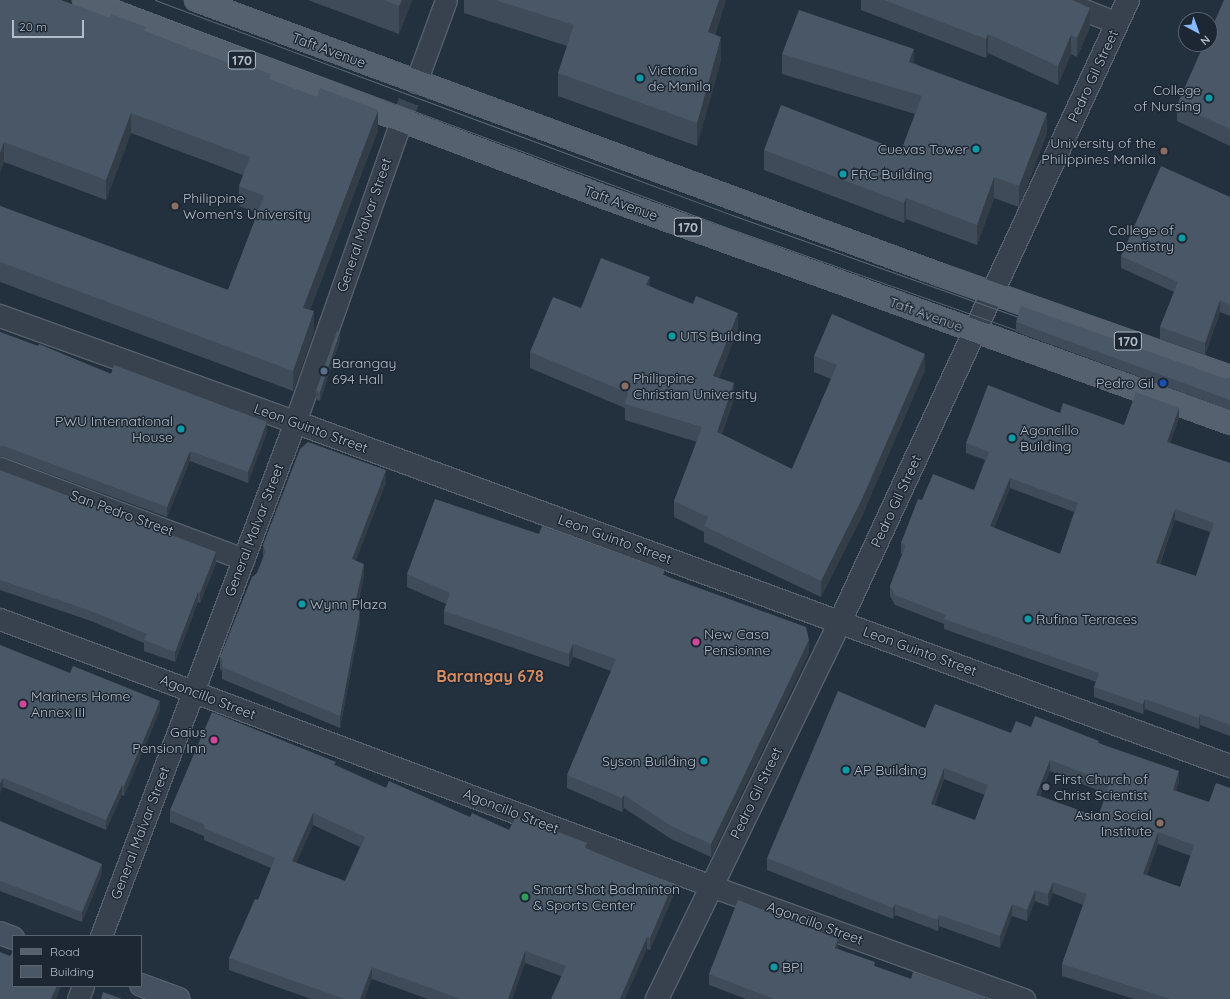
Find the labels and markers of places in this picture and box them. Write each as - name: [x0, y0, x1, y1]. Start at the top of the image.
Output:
- place label: Victoria de Manila: [648, 62, 711, 94]
- marker: Victoria de Manila: [635, 73, 645, 83]
- place label: College of Nursing: [1134, 82, 1201, 114]
- marker: College of Nursing: [1204, 93, 1214, 103]
- place label: University of the Philippines Manila: [1041, 135, 1156, 168]
- place label: Cuevas Tower: [878, 141, 968, 157]
- marker: Cuevas Tower: [971, 144, 981, 154]
- marker: University of the Philippines Manila: [1159, 146, 1169, 156]
- place label: FRC Building: [851, 166, 933, 182]
- marker: FRC Building: [838, 169, 848, 179]
- place label: Philippine Women's University: [183, 190, 311, 222]
- marker: Philippine Women's University: [170, 201, 180, 211]
- place label: College of Dentistry: [1109, 222, 1174, 254]
- marker: College of Dentistry: [1177, 233, 1187, 243]
- place label: UTS Building: [680, 328, 762, 344]
- marker: UTS Building: [667, 331, 677, 341]
- place label: Barangay 694 Hall: [332, 355, 396, 388]
- marker: Barangay 694 Hall: [319, 366, 329, 376]
- place label: Philippine Christian University: [633, 370, 757, 402]
- place label: Pedro Gil: [1096, 375, 1154, 391]
- marker: Pedro Gil: [1157, 377, 1169, 389]
- marker: Philippine Christian University: [620, 381, 630, 391]
- place label: PWU International House: [55, 413, 173, 446]
- place label: Agoncillo Building: [1020, 422, 1079, 454]
- marker: PWU International House: [176, 424, 186, 434]
- marker: Agoncillo Building: [1007, 433, 1017, 443]
- place label: Wynn Plaza: [310, 596, 387, 612]
- marker: Wynn Plaza: [297, 599, 307, 609]
- place label: Rufina Terraces: [1036, 611, 1137, 627]
- marker: Rufina Terraces: [1023, 614, 1033, 624]
- place label: New Casa Pensionne: [704, 626, 770, 658]
- marker: New Casa Pensionne: [691, 637, 701, 647]
- place label: Mariners Home Annex III: [31, 688, 130, 720]
- marker: Mariners Home Annex III: [18, 699, 28, 709]
- place label: Gaius Pension Inn: [132, 724, 206, 756]
- marker: Gaius Pension Inn: [209, 735, 219, 745]
- place label: Syson Building: [602, 753, 696, 769]
- marker: Syson Building: [699, 756, 709, 766]
- place label: AP Building: [854, 762, 927, 778]
- marker: AP Building: [841, 765, 851, 775]
- place label: First Church of Christ Scientist: [1054, 771, 1148, 804]
- marker: First Church of Christ Scientist: [1041, 782, 1051, 792]
- place label: Asian Social Institute: [1075, 807, 1152, 840]
- marker: Asian Social Institute: [1155, 818, 1165, 828]
- place label: Smart Shot Badminton & Sports Center: [533, 881, 680, 914]
- marker: Smart Shot Badminton & Sports Center: [520, 892, 530, 902]
- place label: BPI: [782, 959, 803, 975]
- marker: BPI: [769, 962, 779, 972]

